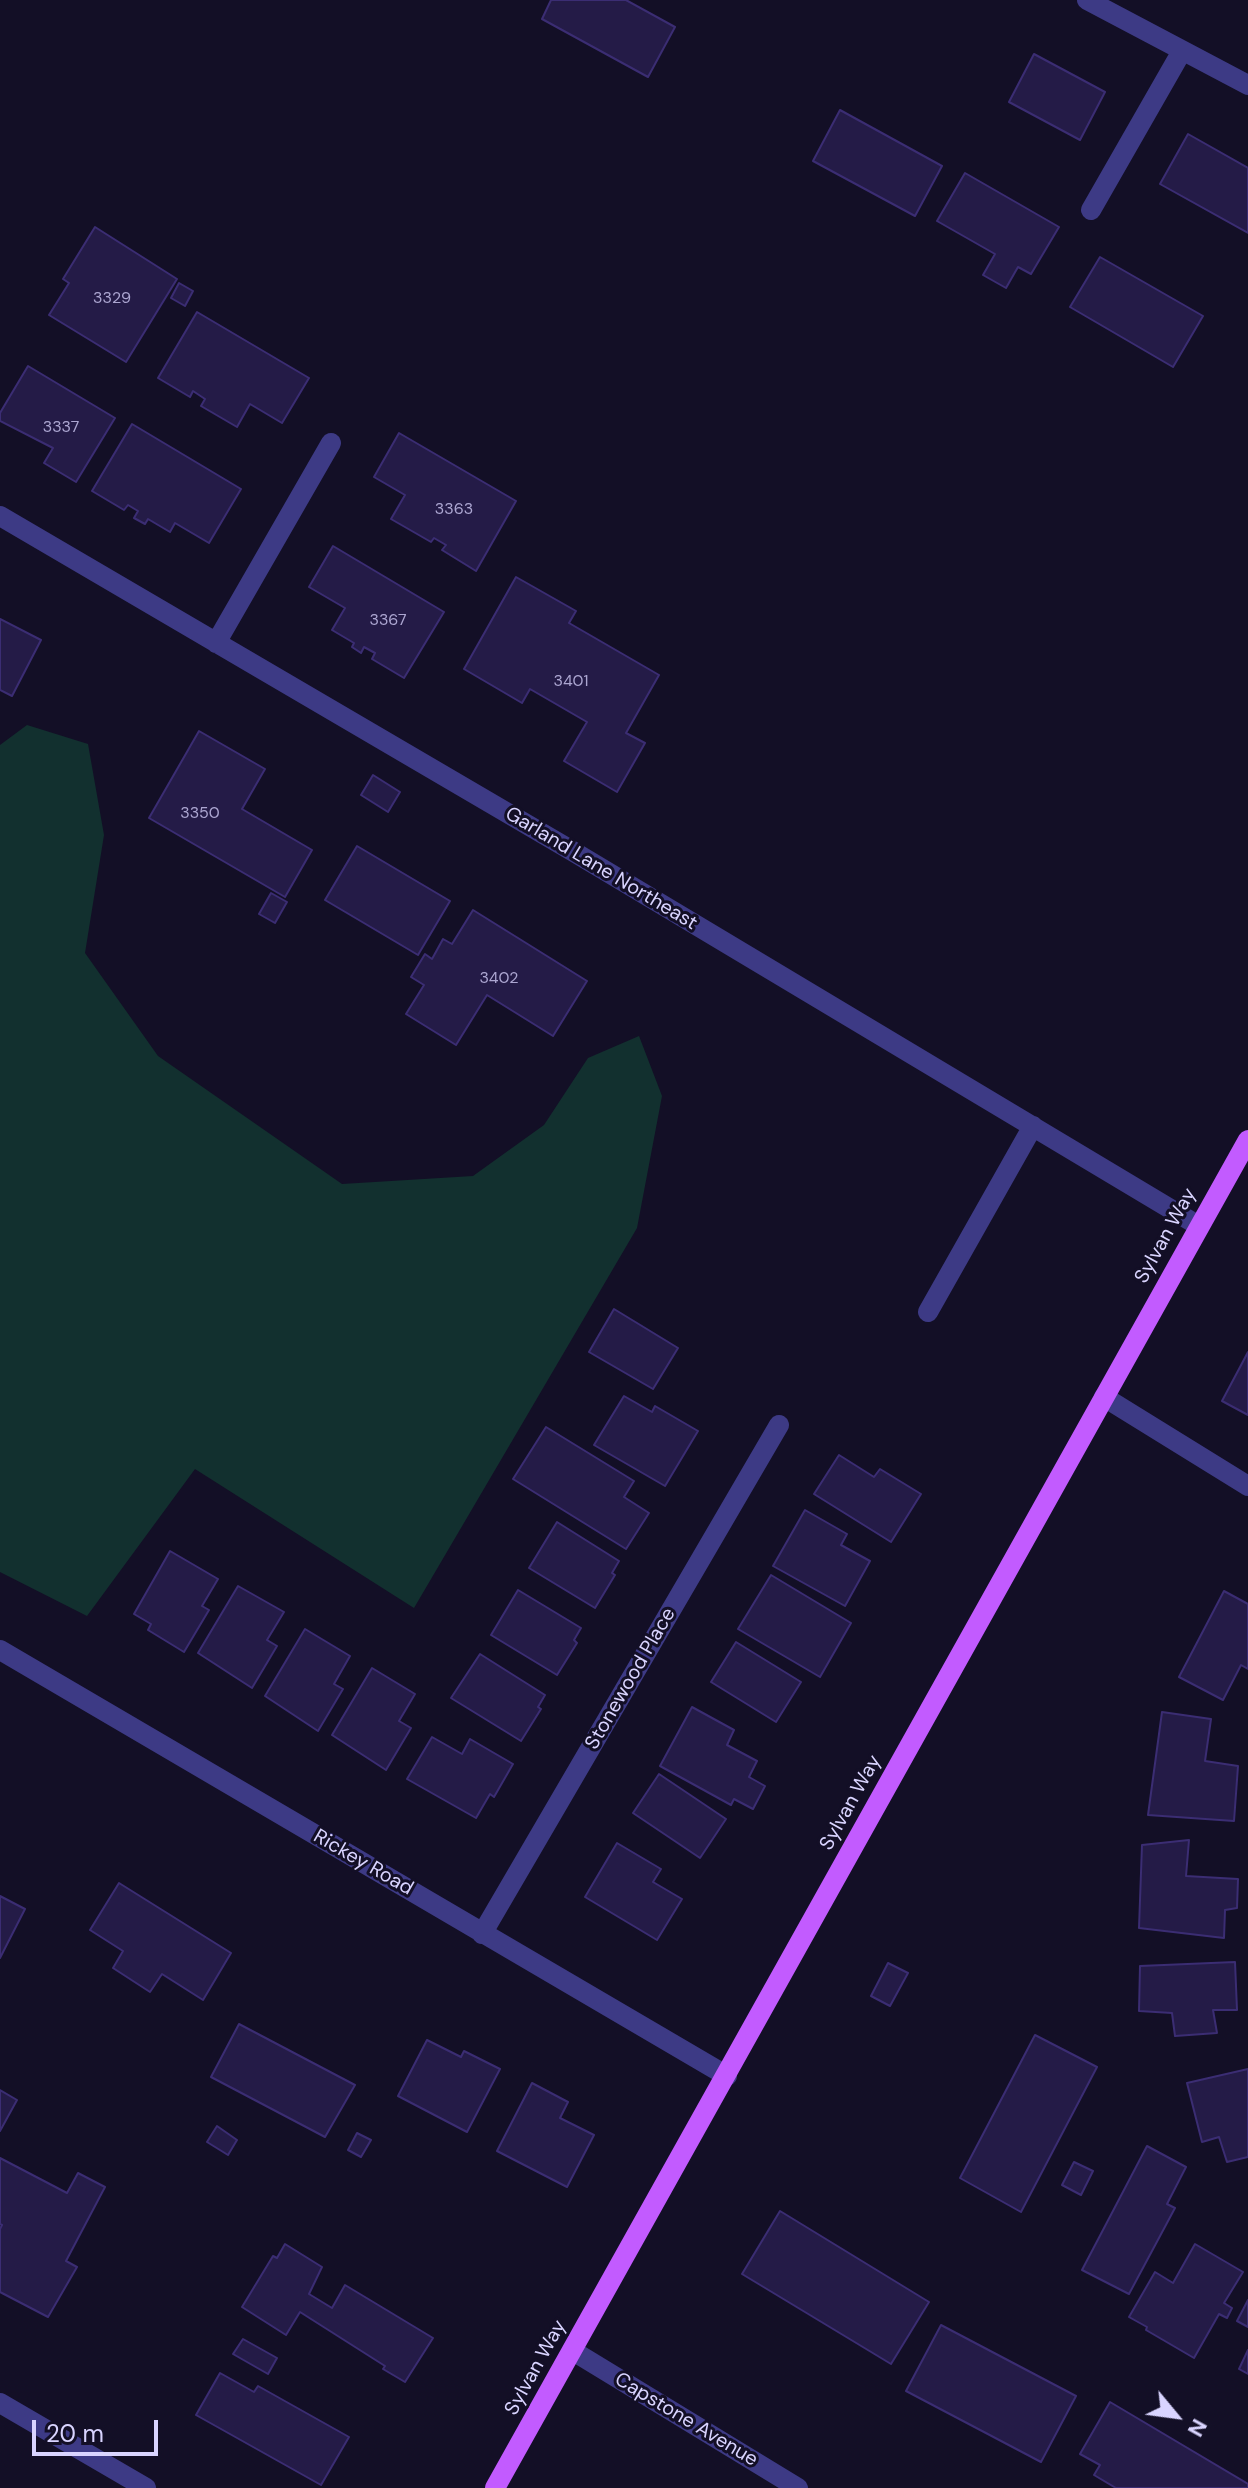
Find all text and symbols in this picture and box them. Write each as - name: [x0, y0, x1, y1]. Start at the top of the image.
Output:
- house number: 3329: [93, 289, 131, 309]
- house number: 3337: [43, 418, 79, 438]
- house number: 3363: [435, 500, 473, 520]
- house number: 3367: [369, 611, 407, 631]
- house number: 3401: [553, 672, 589, 692]
- street label: Garland Lane Northeast: [501, 802, 701, 936]
- house number: 3350: [180, 804, 220, 824]
- house number: 3402: [479, 969, 519, 989]
- street label: Sylvan Way: [1130, 1184, 1202, 1288]
- street label: Stonewood Place: [581, 1604, 681, 1754]
- street label: Sylvan Way: [815, 1751, 887, 1855]
- street label: Rickey Road: [309, 1825, 417, 1901]
- street label: Sylvan Way: [500, 2316, 572, 2420]
- street label: Capstone Avenue: [610, 2368, 762, 2472]
- north arrow: [1136, 2376, 1216, 2456]
- scale bar: [36, 2404, 162, 2454]
- text: N: [1181, 2414, 1214, 2442]
- text: 20 m: [46, 2418, 104, 2449]

